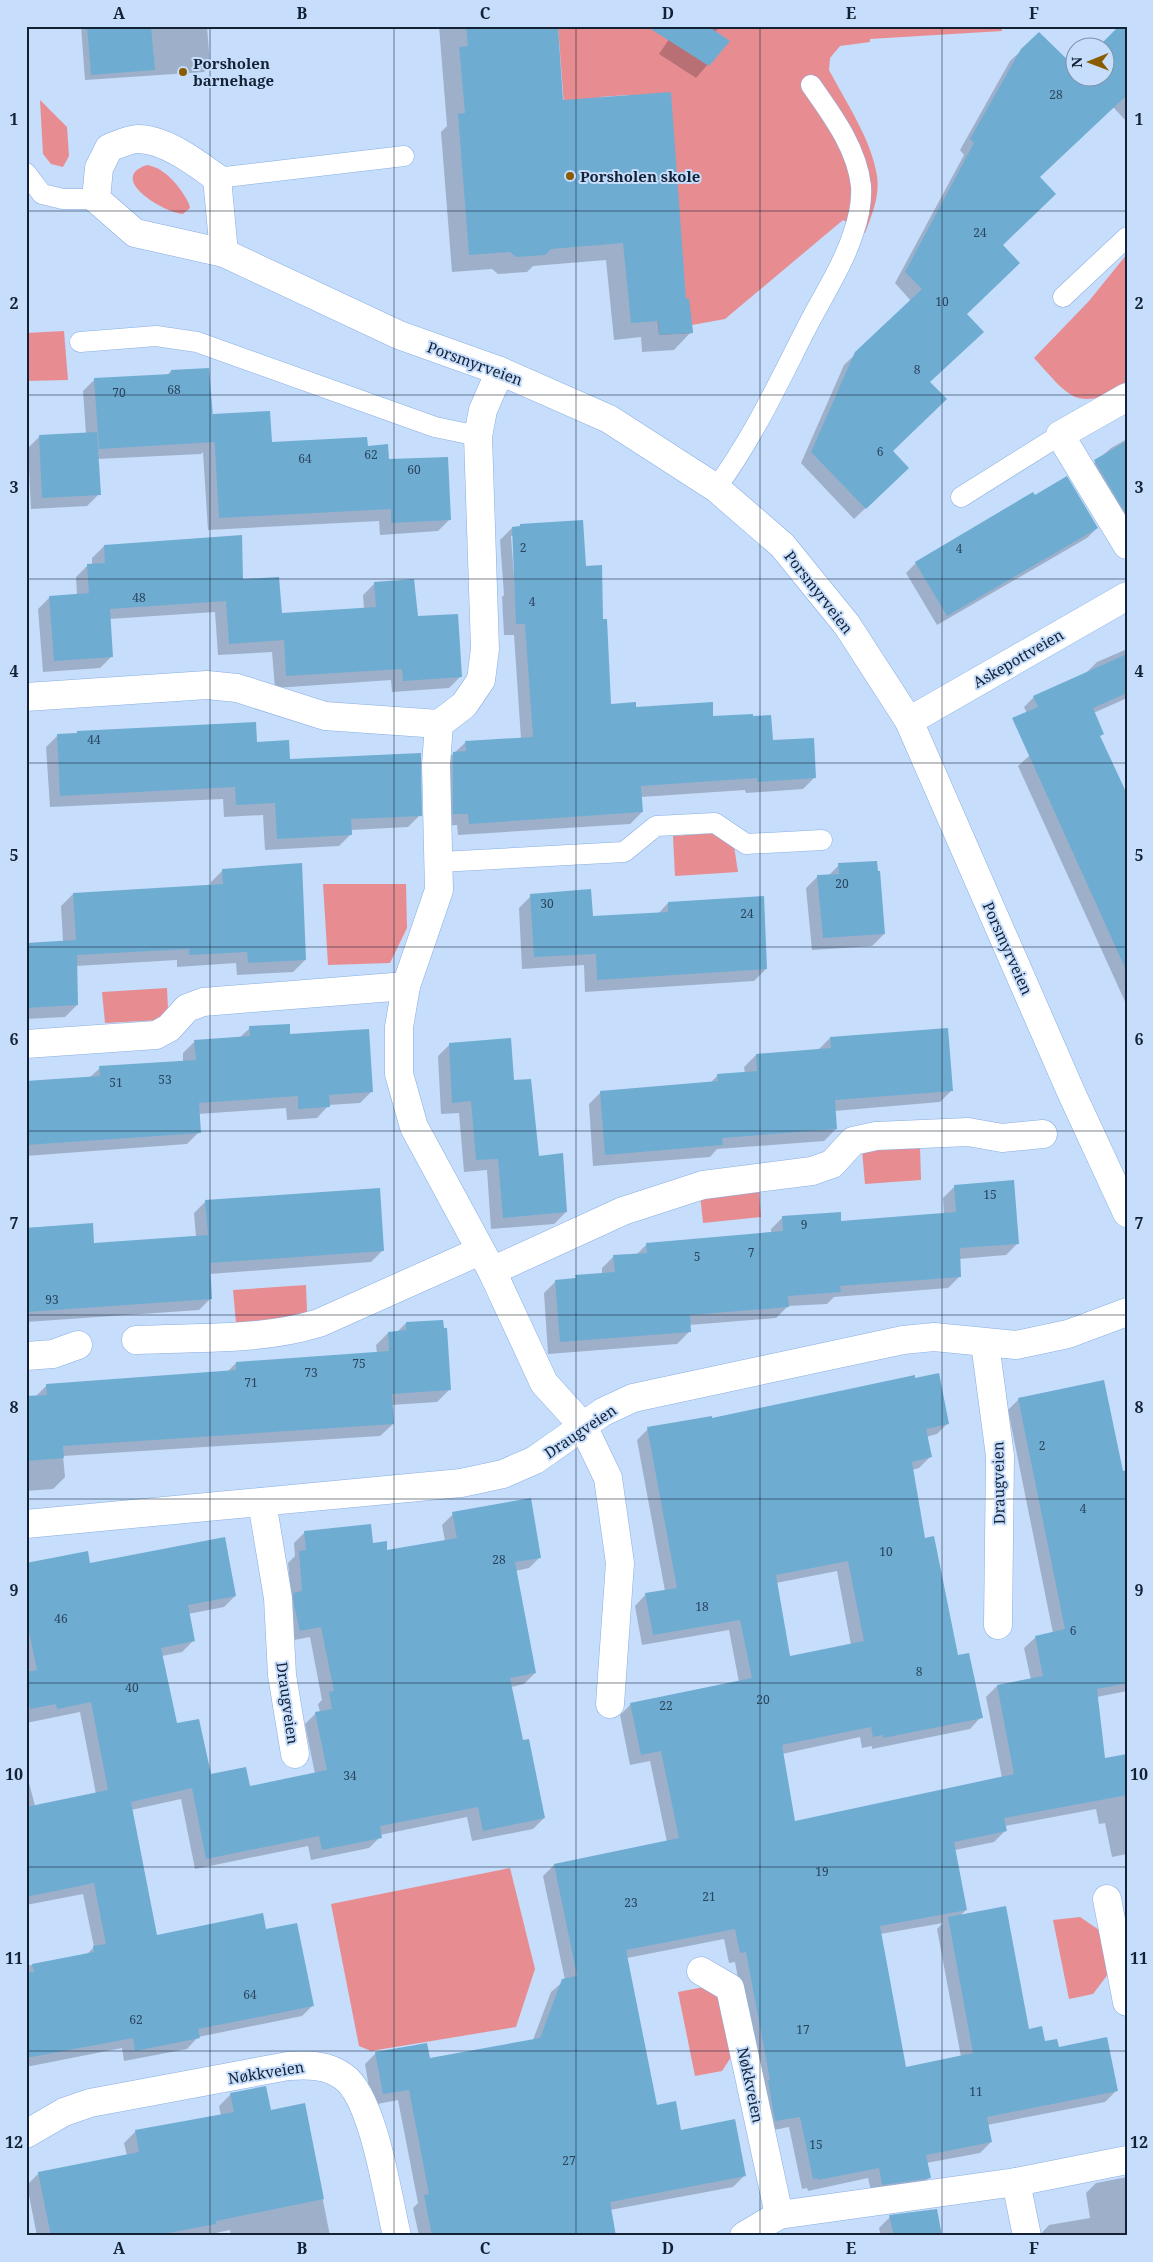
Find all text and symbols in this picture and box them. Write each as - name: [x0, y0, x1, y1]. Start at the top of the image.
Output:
- text: A: [113, 2, 126, 24]
- text: B: [297, 2, 308, 24]
- text: C: [480, 2, 491, 24]
- text: D: [662, 2, 674, 24]
- text: E: [846, 2, 856, 24]
- text: F: [1029, 2, 1039, 24]
- north arrow: [1066, 38, 1116, 88]
- place label: Porsholen barnehage: [193, 53, 274, 90]
- text: N: [1067, 57, 1086, 68]
- marker: Porsholen barnehage: [177, 66, 189, 78]
- house number: 28: [1049, 86, 1063, 103]
- text: 1: [9, 108, 19, 130]
- text: 1: [1134, 108, 1144, 130]
- place label: Porsholen skole: [580, 166, 700, 186]
- marker: Porsholen skole: [564, 170, 576, 182]
- house number: 24: [973, 224, 987, 241]
- text: 2: [9, 292, 19, 314]
- text: 2: [1134, 292, 1144, 314]
- house number: 10: [935, 293, 949, 310]
- street label: Porsmyrveien: [425, 336, 526, 390]
- house number: 8: [914, 361, 921, 378]
- house number: 68: [167, 381, 181, 398]
- house number: 70: [112, 384, 126, 401]
- house number: 6: [877, 443, 884, 460]
- house number: 62: [364, 446, 378, 463]
- house number: 64: [298, 450, 312, 467]
- house number: 60: [407, 461, 421, 478]
- text: 3: [9, 476, 19, 498]
- text: 3: [1134, 476, 1144, 498]
- house number: 2: [520, 539, 526, 556]
- house number: 4: [956, 540, 963, 557]
- street label: Porsmyrveien: [780, 546, 858, 638]
- house number: 48: [132, 589, 146, 606]
- house number: 4: [529, 593, 536, 610]
- street label: Askepottveien: [969, 624, 1067, 692]
- text: 4: [9, 660, 19, 682]
- text: 4: [1134, 660, 1144, 682]
- house number: 44: [87, 731, 101, 748]
- text: 5: [9, 844, 19, 866]
- text: 5: [1134, 844, 1144, 866]
- house number: 20: [835, 875, 849, 892]
- house number: 30: [540, 895, 554, 912]
- street label: Porsmyrveien: [978, 898, 1038, 998]
- house number: 24: [740, 905, 754, 922]
- text: 6: [9, 1028, 19, 1050]
- text: 6: [1134, 1028, 1144, 1050]
- house number: 53: [158, 1071, 172, 1088]
- house number: 51: [109, 1074, 123, 1091]
- house number: 15: [983, 1186, 997, 1203]
- text: 7: [9, 1212, 19, 1234]
- text: 7: [1134, 1212, 1144, 1234]
- house number: 9: [801, 1216, 807, 1233]
- house number: 7: [748, 1244, 755, 1261]
- house number: 5: [694, 1248, 700, 1265]
- house number: 93: [45, 1291, 59, 1308]
- house number: 75: [352, 1355, 366, 1372]
- house number: 73: [304, 1364, 318, 1381]
- house number: 71: [244, 1374, 258, 1391]
- text: 8: [9, 1396, 19, 1418]
- text: 8: [1134, 1396, 1144, 1418]
- street label: Draugveien: [540, 1399, 620, 1462]
- house number: 2: [1039, 1437, 1045, 1454]
- street label: Draugveien: [987, 1441, 1009, 1525]
- house number: 4: [1080, 1500, 1087, 1517]
- house number: 10: [879, 1543, 893, 1560]
- house number: 28: [492, 1551, 506, 1568]
- text: 9: [9, 1579, 19, 1601]
- text: 9: [1134, 1579, 1144, 1601]
- house number: 18: [695, 1598, 709, 1615]
- house number: 46: [54, 1610, 68, 1627]
- house number: 6: [1070, 1622, 1077, 1639]
- street label: Draugveien: [272, 1661, 304, 1746]
- house number: 8: [916, 1663, 923, 1680]
- house number: 40: [125, 1679, 139, 1696]
- house number: 20: [756, 1691, 770, 1708]
- house number: 22: [659, 1697, 673, 1714]
- text: 10: [5, 1763, 23, 1785]
- text: 10: [1130, 1763, 1148, 1785]
- house number: 34: [343, 1767, 357, 1784]
- house number: 19: [815, 1863, 829, 1880]
- house number: 21: [702, 1888, 716, 1905]
- house number: 23: [624, 1894, 638, 1911]
- text: 11: [5, 1947, 23, 1969]
- text: 11: [1130, 1947, 1148, 1969]
- house number: 64: [243, 1986, 257, 2003]
- house number: 62: [129, 2011, 143, 2028]
- house number: 17: [796, 2021, 810, 2038]
- street label: Nøkkveien: [733, 2045, 769, 2125]
- street label: Nøkkveien: [226, 2056, 306, 2088]
- house number: 11: [969, 2083, 983, 2100]
- text: 12: [5, 2131, 23, 2153]
- text: 12: [1130, 2131, 1148, 2153]
- house number: 15: [809, 2136, 823, 2153]
- house number: 27: [562, 2152, 576, 2169]
- text: A: [113, 2237, 126, 2259]
- text: B: [297, 2237, 308, 2259]
- text: C: [480, 2237, 491, 2259]
- text: D: [662, 2237, 674, 2259]
- text: E: [846, 2237, 856, 2259]
- text: F: [1029, 2237, 1039, 2259]

